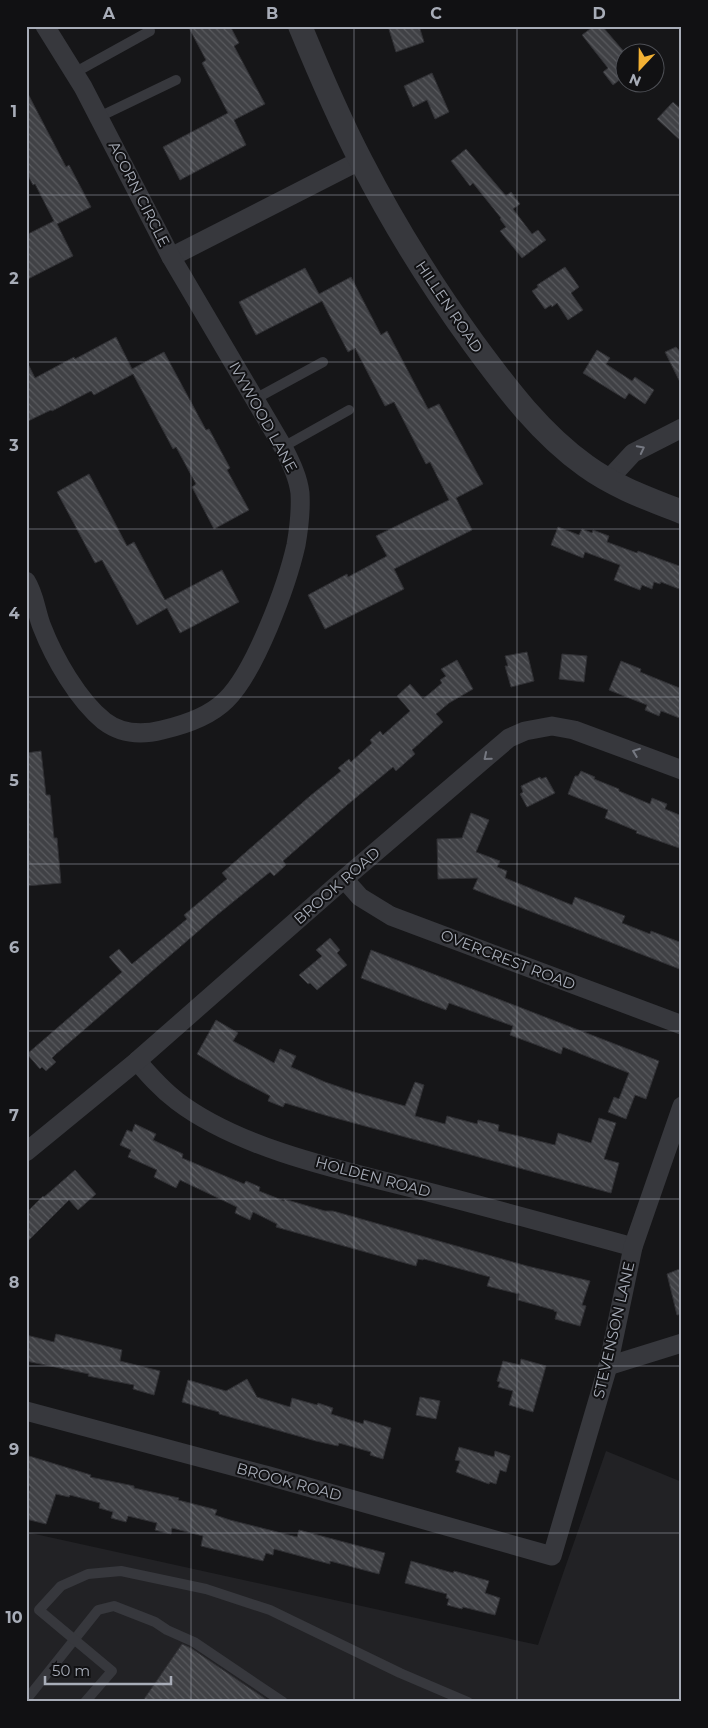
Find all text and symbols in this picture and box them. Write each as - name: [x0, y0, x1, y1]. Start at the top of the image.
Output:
- text: A: [102, 4, 116, 23]
- text: B: [266, 4, 278, 23]
- text: C: [430, 4, 442, 23]
- text: D: [592, 4, 606, 23]
- north arrow: [616, 42, 666, 92]
- text: N: [627, 70, 644, 91]
- text: 1: [11, 102, 17, 121]
- street label: ACORN CIRCLE: [105, 138, 174, 250]
- street label: HILLEN ROAD: [412, 257, 487, 356]
- text: 2: [9, 269, 19, 288]
- street label: IVYWOOD LANE: [225, 358, 302, 475]
- text: 3: [8, 436, 19, 455]
- one-way arrow: [636, 445, 645, 455]
- text: 4: [8, 604, 20, 623]
- one-way arrow: [632, 748, 641, 758]
- one-way arrow: [484, 751, 493, 760]
- text: 5: [9, 771, 19, 790]
- street label: BROOK ROAD: [290, 843, 384, 928]
- street label: OVERCREST ROAD: [438, 925, 578, 994]
- text: 6: [9, 938, 19, 957]
- text: 7: [9, 1106, 19, 1125]
- street label: HOLDEN ROAD: [313, 1152, 433, 1201]
- street label: STEVENSON LANE: [589, 1260, 638, 1400]
- text: 8: [9, 1273, 19, 1292]
- text: 9: [9, 1440, 19, 1459]
- street label: BROOK ROAD: [234, 1458, 344, 1505]
- text: 10: [5, 1608, 23, 1627]
- scale bar: [45, 1653, 171, 1685]
- text: 50 m: [52, 1661, 90, 1680]

